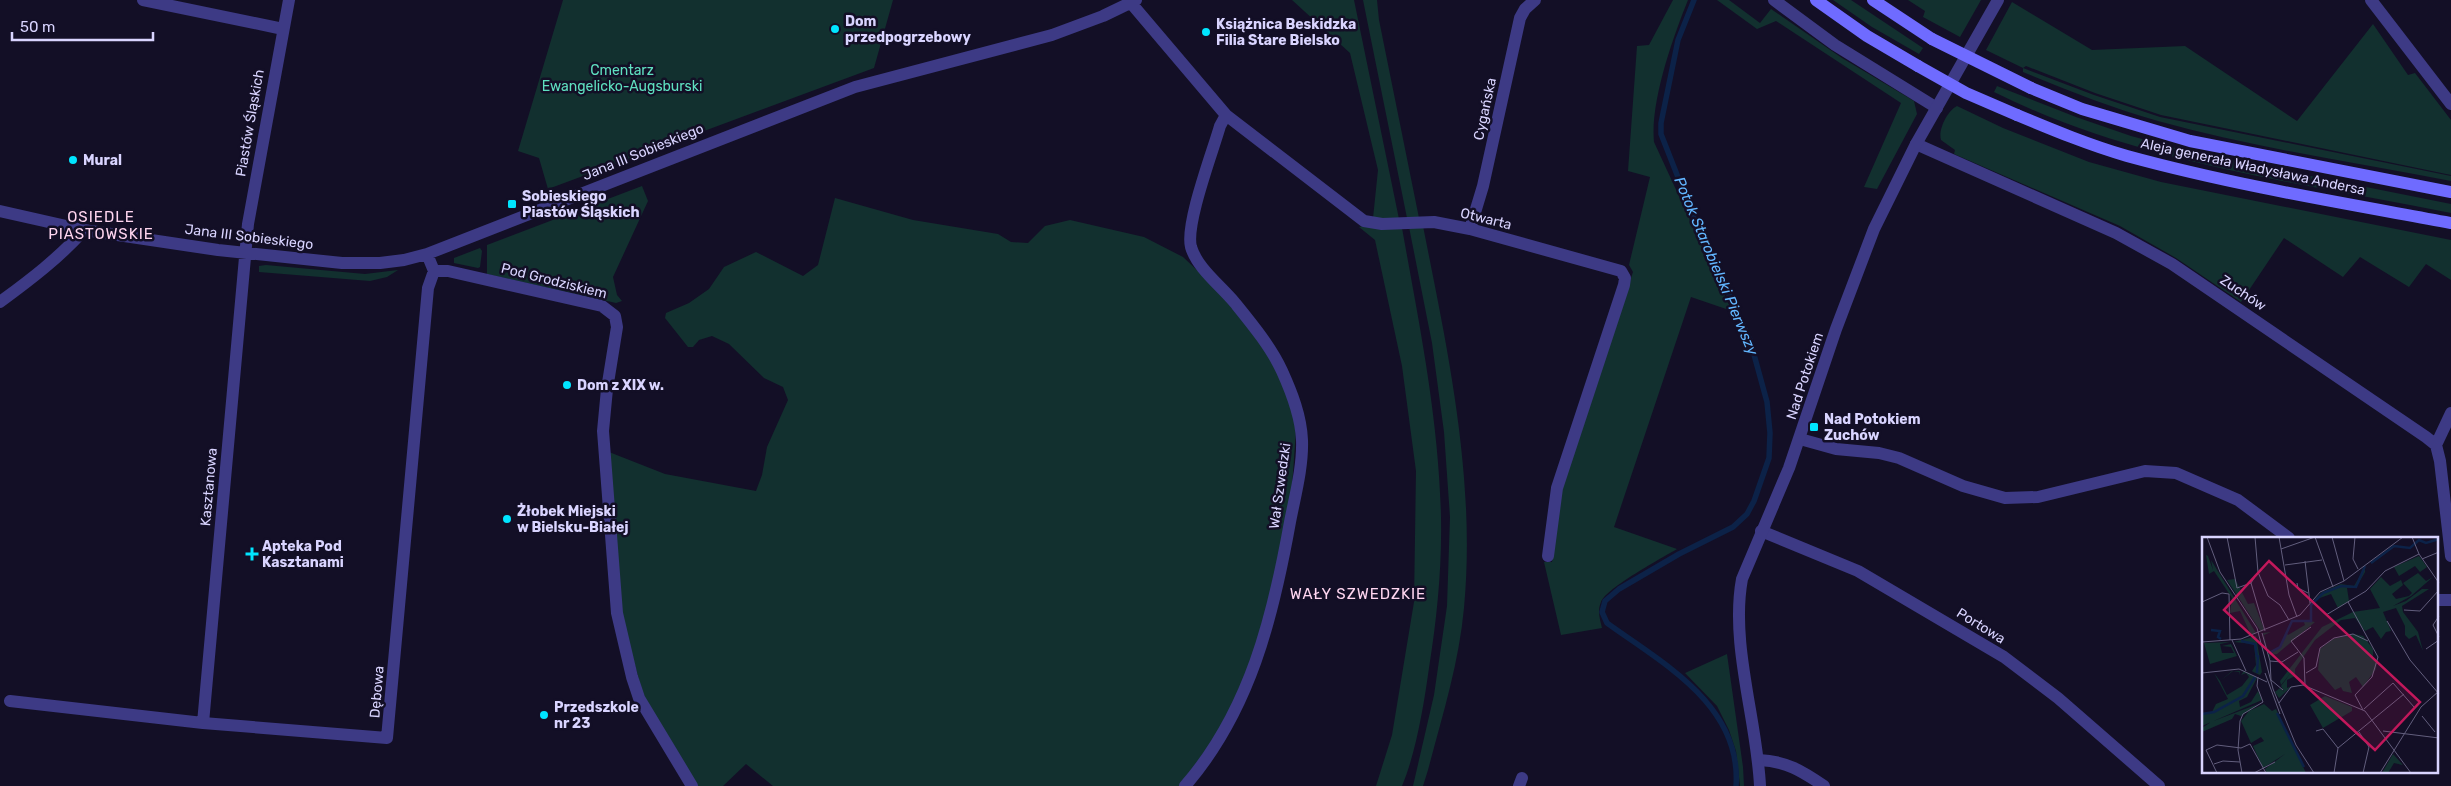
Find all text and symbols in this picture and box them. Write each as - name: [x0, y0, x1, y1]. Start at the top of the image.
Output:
- scale bar: [12, 10, 154, 42]
- place label: Dom przedpogrzebowy: [845, 13, 972, 46]
- place label: Książnica Beskidzka Filia Stare Bielsko: [1216, 16, 1356, 49]
- text: 50 m: [20, 18, 55, 36]
- marker: Dom przedpogrzebowy: [829, 23, 841, 35]
- marker: Książnica Beskidzka Filia Stare Bielsko: [1200, 26, 1212, 38]
- park label: Cmentarz Ewangelicko-Augsburski: [542, 62, 702, 95]
- street label: Piastów Śląskich: [231, 68, 268, 178]
- street label: Cygańska: [1470, 76, 1500, 142]
- street label: Jana III Sobieskiego: [580, 120, 706, 184]
- street label: Aleja generała Władysława Andersa: [2139, 135, 2367, 199]
- place label: Mural: [83, 152, 122, 169]
- marker: Mural: [67, 154, 79, 166]
- water label: Potok Starobielski Pierwszy: [1670, 174, 1762, 359]
- place label: Sobieskiego Piastów Śląskich: [522, 188, 640, 221]
- marker: Sobieskiego Piastów Śląskich: [506, 198, 518, 210]
- street label: Otwarta: [1459, 204, 1513, 234]
- district label: OSIEDLE PIASTOWSKIE: [48, 208, 154, 243]
- street label: Jana III Sobieskiego: [184, 221, 314, 253]
- street label: Pod Grodziskiem: [499, 260, 609, 302]
- street label: Zuchów: [2217, 271, 2269, 315]
- street label: Nad Potokiem: [1783, 330, 1827, 422]
- place label: Dom z XIX w.: [577, 377, 664, 394]
- marker: Dom z XIX w.: [561, 379, 573, 391]
- place label: Nad Potokiem Zuchów: [1824, 411, 1921, 444]
- marker: Nad Potokiem Zuchów: [1808, 421, 1820, 433]
- street label: Wał Szwedzki: [1266, 442, 1294, 530]
- street label: Kasztanowa: [197, 447, 221, 527]
- place label: Żłobek Miejski w Bielsku-Białej: [517, 502, 629, 536]
- marker: Żłobek Miejski w Bielsku-Białej: [501, 513, 513, 525]
- inset map: [2202, 537, 2438, 774]
- place label: Apteka Pod Kasztanami: [262, 538, 344, 571]
- marker: Apteka Pod Kasztanami: [246, 548, 258, 560]
- district label: WAŁY SZWEDZKIE: [1290, 585, 1426, 603]
- street label: Portowa: [1953, 604, 2009, 648]
- street label: Dębowa: [366, 665, 388, 719]
- place label: Przedszkole nr 23: [554, 699, 639, 732]
- marker: Przedszkole nr 23: [538, 709, 550, 721]

